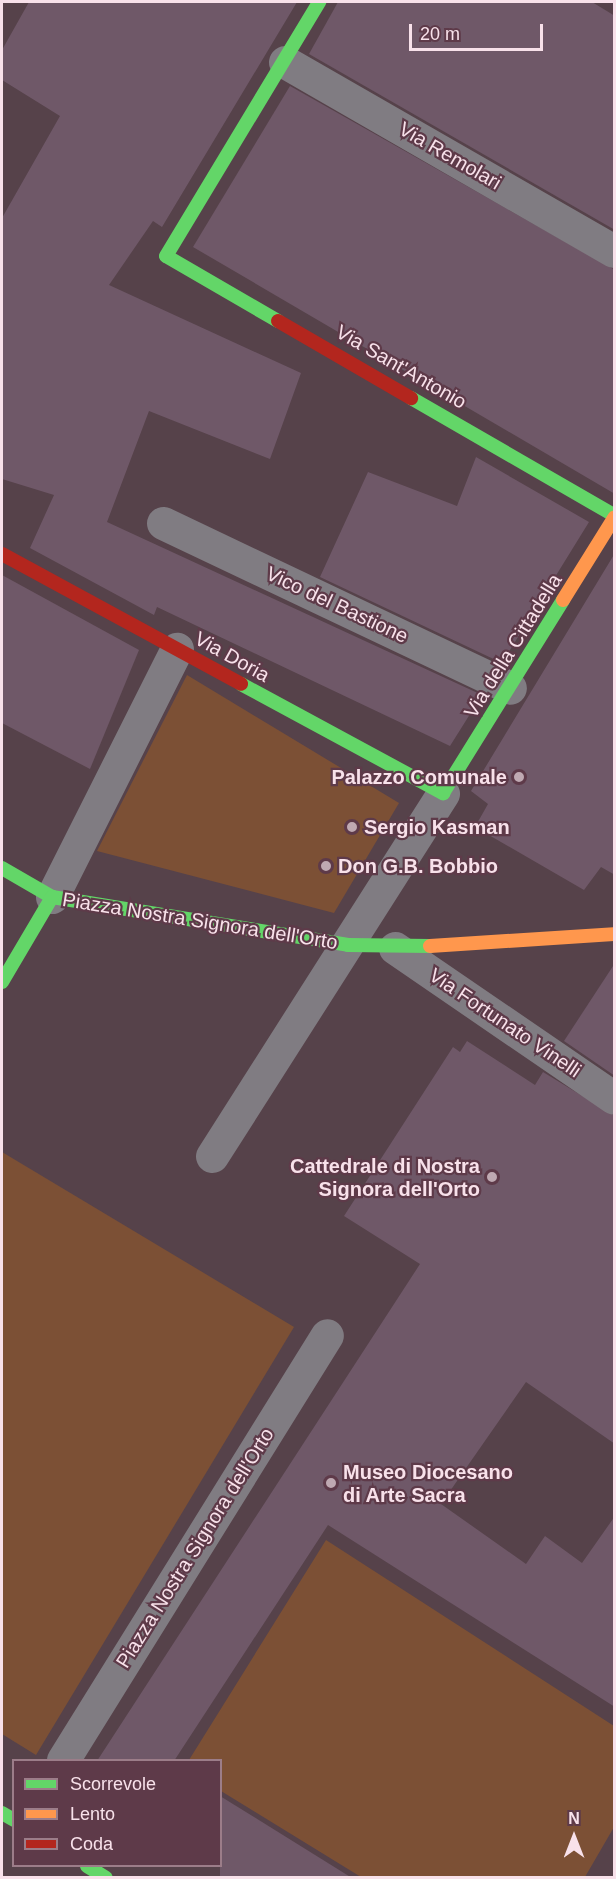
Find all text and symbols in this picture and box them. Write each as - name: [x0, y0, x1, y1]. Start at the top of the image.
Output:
- scale bar: [412, 12, 546, 50]
- text: 20 m: [420, 24, 460, 44]
- street label: Via Remolari: [395, 117, 505, 195]
- street label: Via Sant'Antonio: [331, 320, 471, 414]
- street label: Vico del Bastione: [262, 562, 412, 648]
- street label: Via della Cittadella: [459, 570, 567, 722]
- street label: Via Doria: [190, 627, 274, 687]
- place label: Palazzo Comunale: [331, 765, 507, 789]
- marker: Palazzo Comunale: [512, 770, 526, 784]
- place label: Sergio Kasman: [364, 815, 510, 839]
- marker: Sergio Kasman: [345, 820, 359, 834]
- place label: Don G.B. Bobbio: [338, 854, 498, 878]
- marker: Don G.B. Bobbio: [319, 859, 333, 873]
- street label: Piazza Nostra Signora dell'Orto: [61, 887, 339, 955]
- street label: Via Fortunato Vinelli: [424, 963, 586, 1083]
- place label: Cattedrale di Nostra Signora dell'Orto: [290, 1154, 480, 1201]
- marker: Cattedrale di Nostra Signora dell'Orto: [485, 1170, 499, 1184]
- street label: Piazza Nostra Signora dell'Orto: [111, 1424, 279, 1672]
- place label: Museo Diocesano di Arte Sacra: [343, 1460, 513, 1507]
- marker: Museo Diocesano di Arte Sacra: [324, 1476, 338, 1490]
- legend: [12, 1759, 222, 1867]
- text: Scorrevole: [70, 1774, 156, 1794]
- text: Lento: [70, 1804, 115, 1824]
- north arrow: [544, 1807, 604, 1867]
- text: N: [568, 1810, 580, 1827]
- text: Coda: [70, 1834, 113, 1854]

